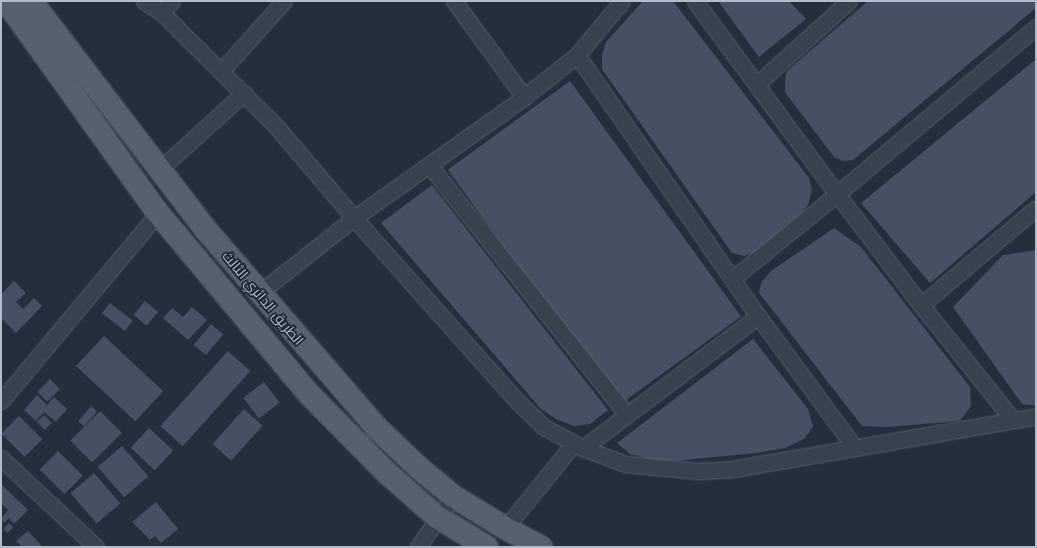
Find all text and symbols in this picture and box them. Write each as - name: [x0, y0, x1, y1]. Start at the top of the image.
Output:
- street label: الطريق الدائري الثالث: [219, 248, 307, 348]

